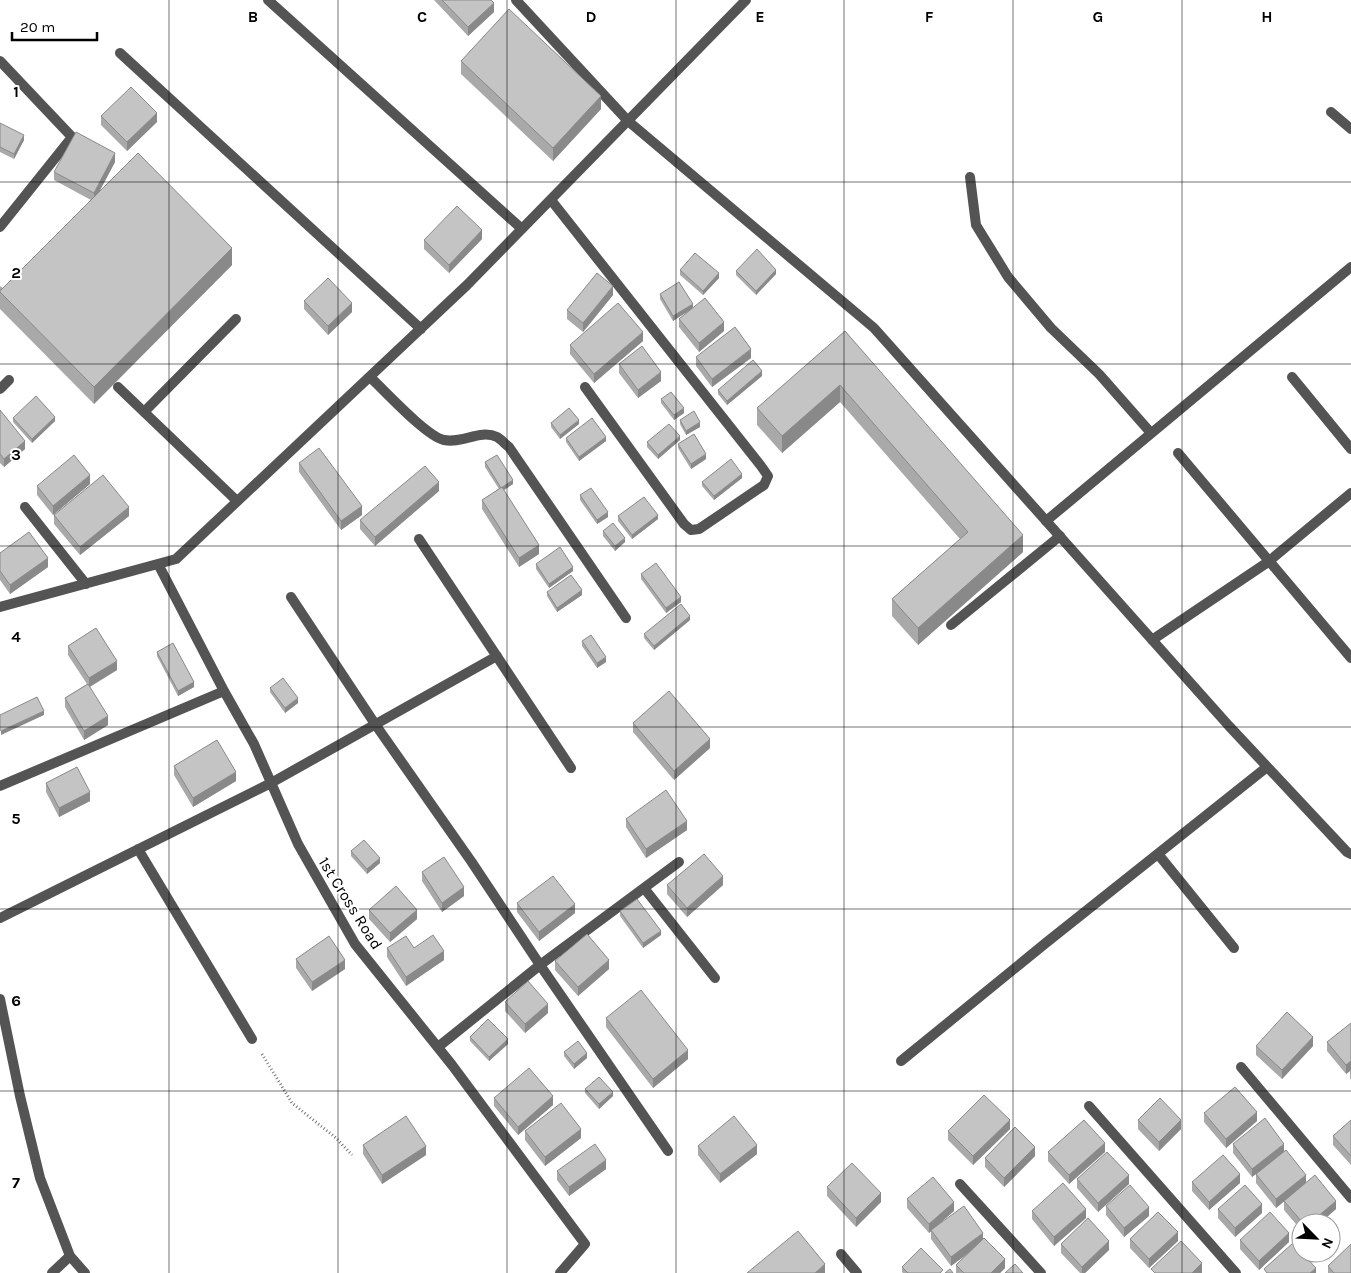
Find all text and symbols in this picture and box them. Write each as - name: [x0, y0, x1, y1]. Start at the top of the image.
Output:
- text: B: [248, 7, 258, 26]
- text: C: [417, 7, 427, 26]
- text: D: [586, 7, 597, 26]
- text: E: [755, 7, 765, 26]
- text: F: [925, 7, 934, 26]
- text: G: [1093, 7, 1103, 26]
- text: H: [1261, 7, 1273, 26]
- scale bar: [12, 10, 98, 42]
- text: 20 m: [20, 18, 55, 36]
- text: 1: [13, 82, 19, 101]
- text: 2: [11, 263, 21, 282]
- text: 3: [11, 445, 21, 464]
- text: 4: [11, 627, 21, 646]
- text: 5: [11, 809, 21, 828]
- street label: 1st Cross Road: [315, 854, 387, 953]
- text: 6: [11, 991, 21, 1010]
- text: 7: [12, 1173, 20, 1192]
- north arrow: [1291, 1213, 1341, 1263]
- text: N: [1318, 1235, 1337, 1251]

